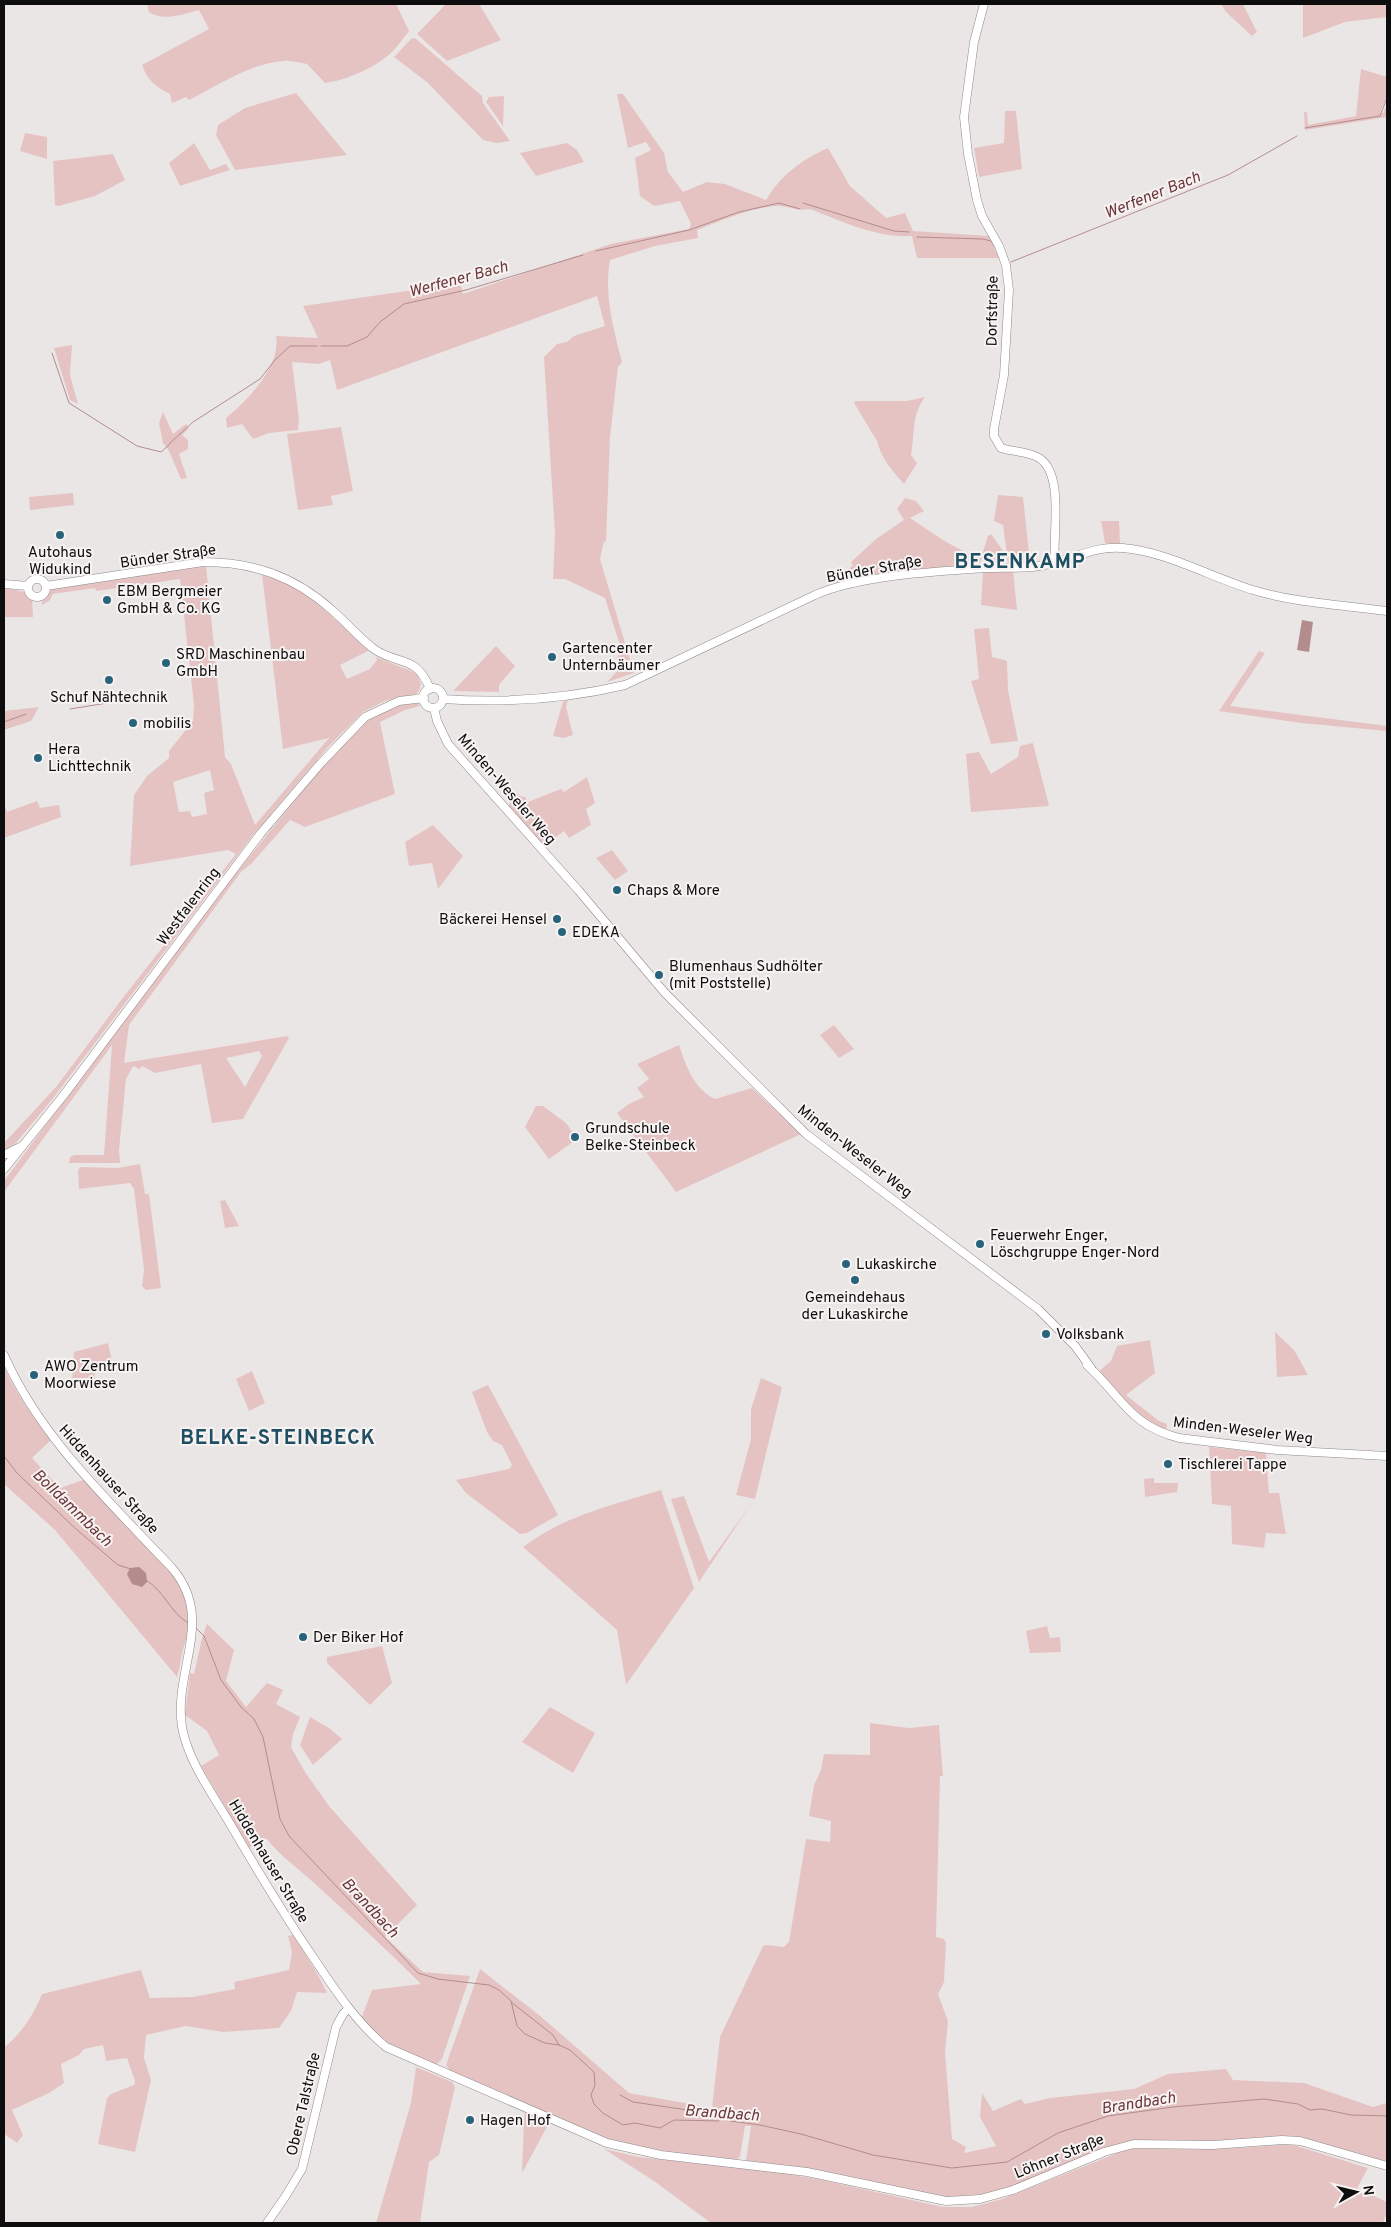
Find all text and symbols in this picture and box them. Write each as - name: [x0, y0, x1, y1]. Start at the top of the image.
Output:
- water label: Werfener Bach: [1102, 167, 1204, 224]
- water label: Werfener Bach: [407, 257, 511, 303]
- street label: Dorfstraße: [983, 276, 1004, 347]
- marker: Autohaus Widukind: [54, 529, 66, 541]
- street label: Bünder Straße: [119, 541, 217, 574]
- place label: Autohaus Widukind: [28, 544, 92, 580]
- district label: BESENKAMP: [954, 550, 1086, 576]
- street label: Bünder Straße: [825, 553, 924, 588]
- place label: EBM Bergmeier GmbH & Co. KG: [117, 583, 222, 619]
- marker: EBM Bergmeier GmbH & Co. KG: [101, 594, 113, 606]
- place label: Gartencenter Unternbäumer: [562, 640, 661, 676]
- place label: SRD Maschinenbau GmbH: [176, 646, 305, 682]
- marker: Gartencenter Unternbäumer: [546, 651, 558, 663]
- marker: SRD Maschinenbau GmbH: [160, 657, 172, 669]
- marker: Schuf Nähtechnik: [103, 674, 115, 686]
- place label: Schuf Nähtechnik: [50, 689, 168, 708]
- place label: mobilis: [143, 715, 191, 734]
- marker: mobilis: [127, 717, 139, 729]
- street label: Minden-Weseler Weg: [452, 731, 559, 849]
- place label: Hera Lichttechnik: [48, 741, 132, 777]
- marker: Hera Lichttechnik: [32, 752, 44, 764]
- street label: Westfalenring: [154, 864, 225, 950]
- place label: Chaps & More: [627, 882, 720, 901]
- marker: Chaps & More: [611, 884, 623, 896]
- place label: Bäckerei Hensel: [439, 911, 547, 930]
- marker: Bäckerei Hensel: [551, 913, 563, 925]
- place label: EDEKA: [572, 924, 620, 943]
- marker: EDEKA: [556, 926, 568, 938]
- place label: Blumenhaus Sudhölter (mit Poststelle): [669, 958, 823, 994]
- marker: Blumenhaus Sudhölter (mit Poststelle): [653, 969, 665, 981]
- street label: Minden-Weseler Weg: [793, 1101, 915, 1203]
- place label: Grundschule Belke-Steinbeck: [585, 1120, 696, 1156]
- marker: Grundschule Belke-Steinbeck: [569, 1131, 581, 1143]
- place label: Feuerwehr Enger, Löschgruppe Enger-Nord: [990, 1227, 1160, 1263]
- marker: Feuerwehr Enger, Löschgruppe Enger-Nord: [974, 1238, 986, 1250]
- place label: Lukaskirche: [856, 1256, 937, 1275]
- marker: Lukaskirche: [840, 1258, 852, 1270]
- marker: Gemeindehaus der Lukaskirche: [849, 1274, 861, 1286]
- place label: Gemeindehaus der Lukaskirche: [802, 1289, 908, 1325]
- place label: Volksbank: [1056, 1326, 1125, 1345]
- marker: Volksbank: [1040, 1328, 1052, 1340]
- place label: AWO Zentrum Moorwiese: [44, 1358, 138, 1394]
- marker: AWO Zentrum Moorwiese: [28, 1369, 40, 1381]
- street label: Minden-Weseler Weg: [1172, 1413, 1314, 1450]
- street label: Hiddenhauser Straße: [54, 1421, 162, 1539]
- district label: BELKE-STEINBECK: [180, 1426, 376, 1452]
- place label: Tischlerei Tappe: [1178, 1456, 1287, 1475]
- marker: Tischlerei Tappe: [1162, 1458, 1174, 1470]
- water label: Bolldammbach: [27, 1465, 116, 1552]
- place label: Der Biker Hof: [313, 1629, 403, 1648]
- marker: Der Biker Hof: [297, 1631, 309, 1643]
- street label: Hiddenhauser Straße: [223, 1797, 312, 1927]
- water label: Brandbach: [337, 1874, 403, 1943]
- street label: Obere Talstraße: [283, 2051, 326, 2158]
- water label: Brandbach: [1100, 2088, 1177, 2120]
- water label: Brandbach: [684, 2101, 760, 2127]
- place label: Hagen Hof: [480, 2112, 550, 2131]
- marker: Hagen Hof: [464, 2114, 476, 2126]
- street label: Löhner Straße: [1012, 2131, 1107, 2184]
- north arrow: [1331, 2167, 1381, 2217]
- text: N: [1358, 2184, 1377, 2197]

